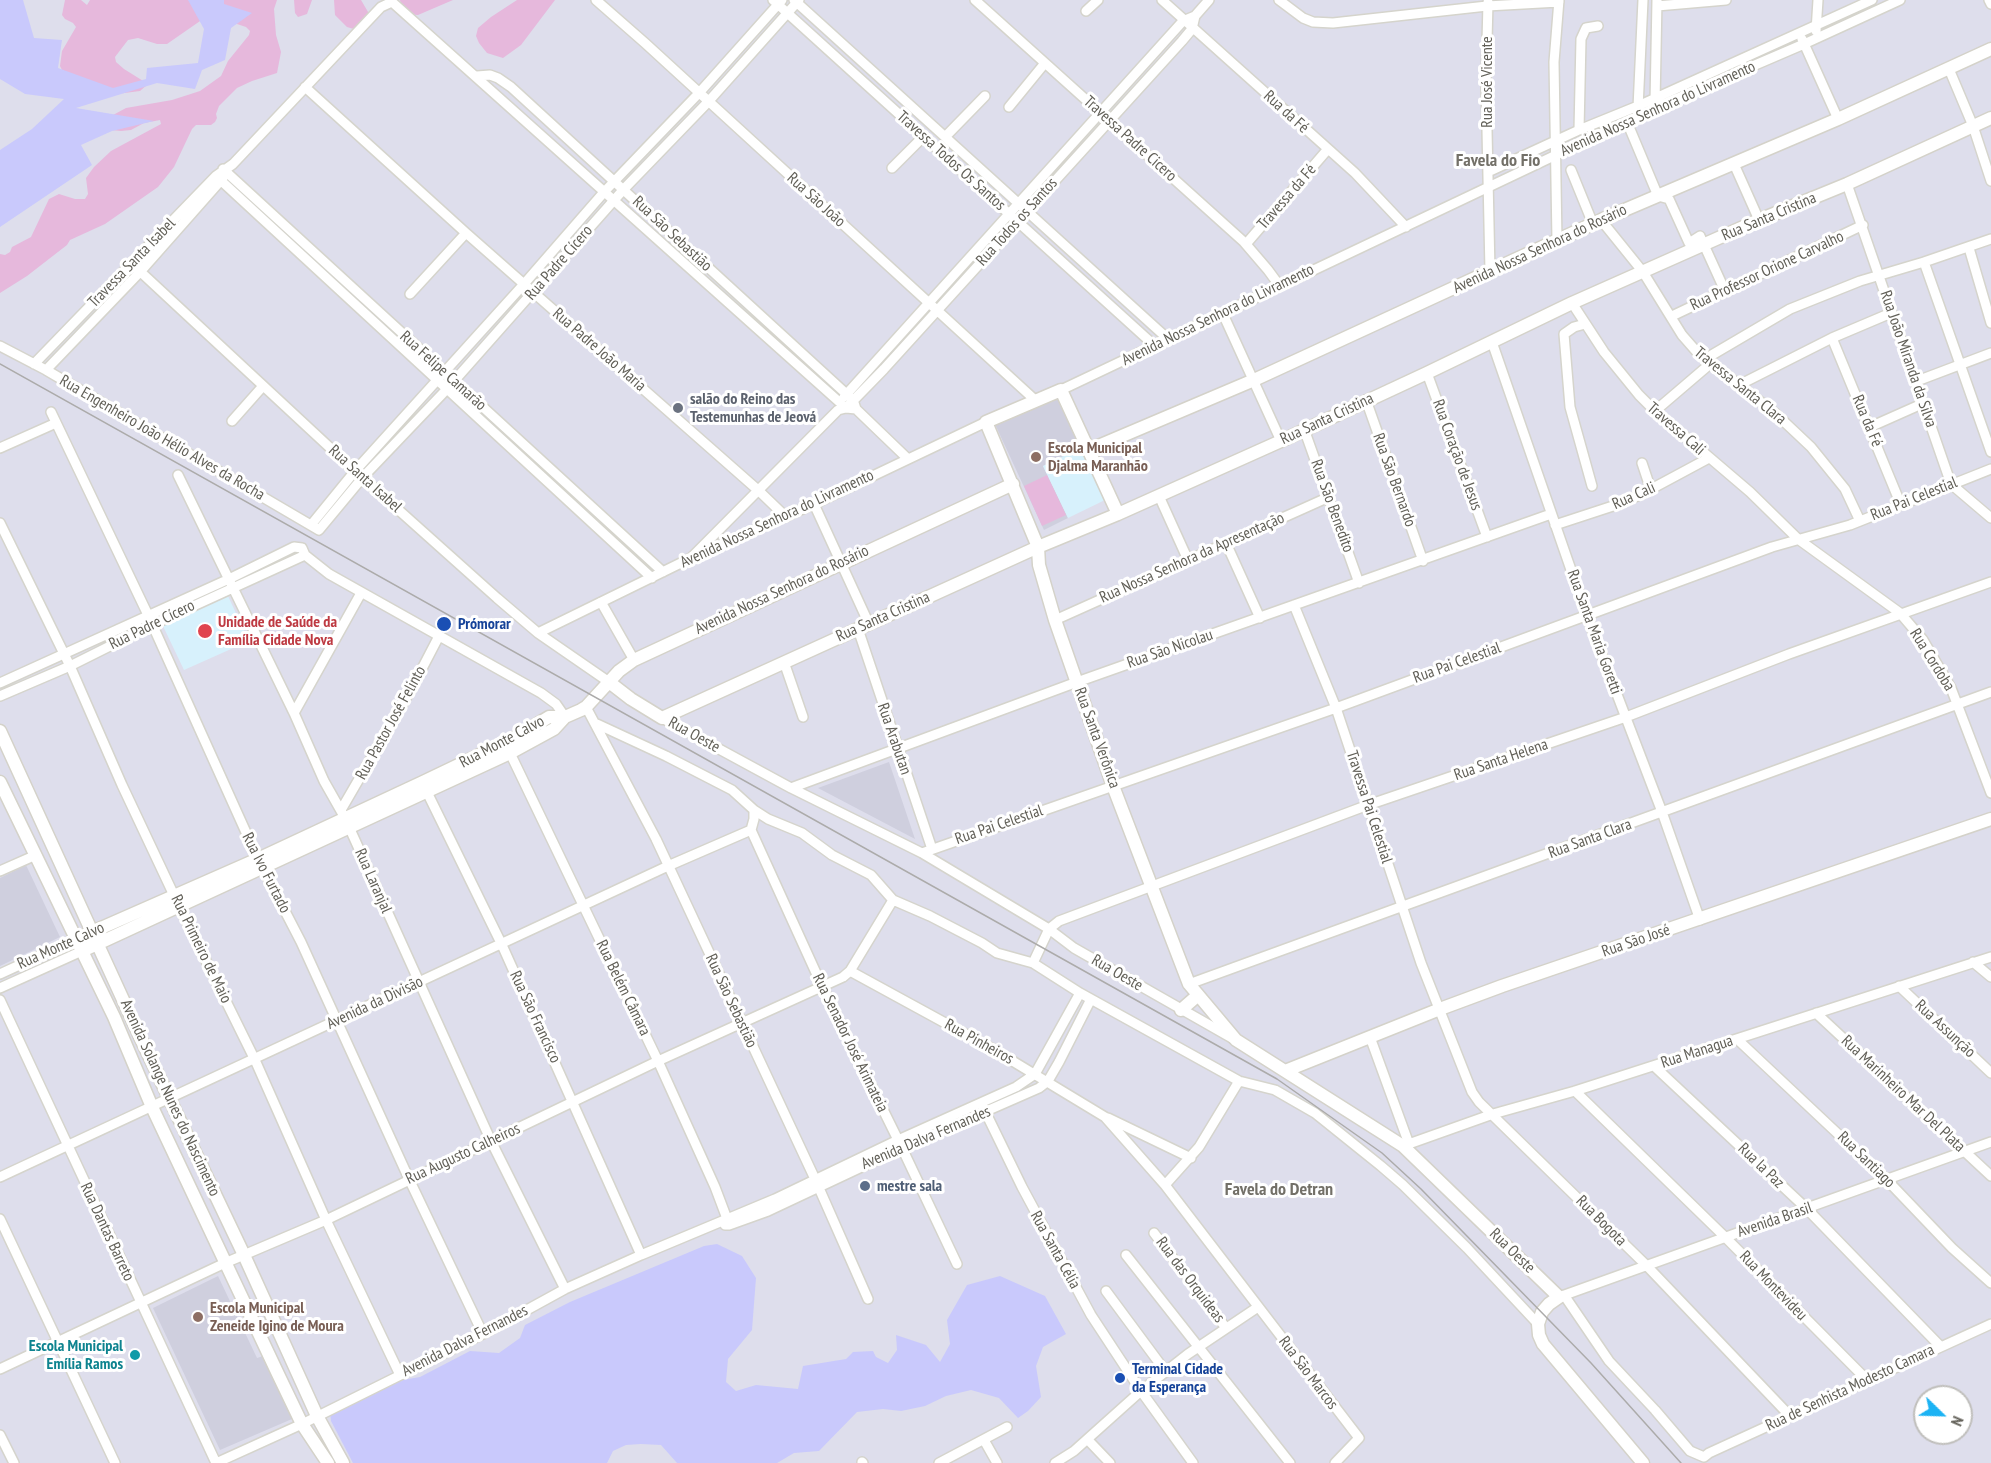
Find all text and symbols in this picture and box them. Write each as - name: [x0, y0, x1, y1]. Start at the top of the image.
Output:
- street label: Rua José Vicente: [1477, 36, 1497, 128]
- street label: Avenida Nossa Senhora do Livramento: [1558, 57, 1758, 161]
- street label: Rua da Fé: [1259, 87, 1313, 137]
- street label: Travessa Padre Cicero: [1079, 92, 1181, 186]
- street label: Travessa Todos Os Santos: [893, 107, 1009, 215]
- district label: Favela do Fio: [1456, 150, 1540, 172]
- street label: Travessa da Fé: [1254, 161, 1320, 233]
- street label: Rua São João: [783, 169, 849, 231]
- street label: Rua Todos os Santos: [972, 174, 1062, 270]
- street label: Rua Santa Cristina: [1719, 189, 1819, 245]
- street label: Rua São Sebastião: [628, 192, 716, 276]
- street label: Avenida Nossa Senhora do Rosário: [1450, 200, 1630, 298]
- street label: Travessa Santa Isabel: [84, 214, 180, 312]
- street label: Rua Padre Cícero: [521, 222, 597, 304]
- street label: Rua Professor Orione Carvalho: [1687, 227, 1847, 315]
- street label: Avenida Nossa Senhora do Livramento: [1119, 260, 1317, 370]
- street label: Rua João Miranda da Silva: [1876, 288, 1940, 430]
- street label: Rua Padre João Maria: [548, 304, 650, 396]
- street label: Rua Felipe Camarão: [396, 327, 490, 415]
- street label: Travessa Santa Clara: [1690, 343, 1790, 429]
- street label: Rua Engenheiro João Hélio Alves da Rocha: [56, 371, 268, 505]
- place label: salão do Reino das Testemunhas de Jeová: [690, 389, 816, 427]
- street label: Rua Santa Cristina: [1277, 389, 1377, 449]
- street label: Rua da Fé: [1848, 392, 1886, 450]
- street label: Rua Coração de Jesus: [1428, 397, 1486, 513]
- street label: Travessa Cali: [1643, 399, 1709, 459]
- marker: salão do Reino das Testemunhas de Jeová: [671, 401, 685, 415]
- street label: Rua São Bernardo: [1368, 431, 1420, 529]
- place label: Escola Municipal Djalma Maranhão: [1048, 438, 1148, 476]
- street label: Rua Santa Isabel: [325, 441, 405, 517]
- marker: Escola Municipal Djalma Maranhão: [1029, 450, 1043, 464]
- street label: Rua São Benedito: [1306, 457, 1358, 555]
- street label: Avenida Nossa Senhora do Livramento: [677, 466, 877, 572]
- street label: Rua Pai Celestial: [1868, 473, 1960, 525]
- street label: Rua Cali: [1609, 478, 1659, 514]
- street label: Rua Nossa Senhora da Apresentação: [1097, 509, 1287, 607]
- street label: Avenida Nossa Senhora do Rosário: [692, 541, 872, 639]
- street label: Rua Santa Maria Goretti: [1563, 567, 1625, 697]
- street label: Rua Santa Cristina: [833, 588, 933, 646]
- street label: Rua Padre Cícero: [106, 596, 198, 654]
- place label: Unidade de Saúde da Família Cidade Nova: [218, 612, 337, 650]
- place label: Prómorar: [458, 614, 511, 634]
- marker: Prómorar: [435, 615, 453, 633]
- marker: Unidade de Saúde da Família Cidade Nova: [196, 622, 214, 640]
- street label: Rua São Nicolau: [1125, 625, 1215, 673]
- street label: Rua Cordoba: [1905, 625, 1959, 695]
- street label: Rua Pai Celestial: [1411, 638, 1503, 688]
- street label: Rua Pastor José Felinto: [352, 663, 430, 783]
- street label: Rua Santa Verônica: [1070, 685, 1124, 791]
- street label: Rua Arabutan: [873, 701, 915, 777]
- street label: Rua Monte Calvo: [456, 712, 548, 772]
- street label: Rua Oeste: [665, 713, 723, 757]
- street label: Rua Santa Helena: [1452, 735, 1550, 785]
- street label: Travessa Pai Celestial: [1342, 748, 1396, 866]
- street label: Rua Pai Celestial: [953, 801, 1045, 849]
- street label: Rua Santa Clara: [1546, 815, 1634, 863]
- street label: Rua Ivo Furtado: [238, 830, 294, 916]
- street label: Rua Laranjal: [350, 846, 396, 916]
- street label: Rua Primeiro de Maio: [166, 892, 236, 1006]
- street label: Rua Monte Calvo: [15, 918, 107, 974]
- street label: Rua São José: [1599, 920, 1673, 962]
- street label: Rua Belém Câmara: [592, 937, 654, 1039]
- street label: Rua São Sebastião: [701, 951, 761, 1051]
- street label: Rua Oeste: [1088, 951, 1146, 995]
- street label: Rua São Francisco: [505, 968, 565, 1066]
- street label: Rua Senador José Arimateia: [808, 970, 892, 1116]
- street label: Avenida da Divisão: [324, 972, 426, 1034]
- street label: Rua Assunção: [1911, 996, 1979, 1062]
- street label: Avenida Solange Nunes do Nascimento: [116, 997, 224, 1199]
- street label: Rua Pinheiros: [941, 1015, 1017, 1069]
- street label: Rua Managua: [1659, 1031, 1735, 1073]
- street label: Rua Marinheiro Mar Del Plata: [1837, 1032, 1969, 1156]
- street label: Avenida Dalva Fernandes: [858, 1102, 994, 1174]
- street label: Rua Augusto Calheiros: [403, 1119, 523, 1189]
- street label: Rua Santiago: [1833, 1128, 1899, 1192]
- street label: Rua la Paz: [1734, 1139, 1788, 1193]
- place label: mestre sala: [877, 1176, 942, 1196]
- marker: mestre sala: [858, 1179, 872, 1193]
- district label: Favela do Detran: [1225, 1179, 1333, 1201]
- street label: Rua Dantas Barreto: [76, 1180, 138, 1284]
- street label: Rua Bogota: [1572, 1192, 1630, 1250]
- street label: Avenida Brasil: [1735, 1198, 1815, 1242]
- street label: Rua Santa Célia: [1026, 1208, 1084, 1292]
- street label: Rua Oeste: [1485, 1225, 1539, 1277]
- street label: Rua das Orquideas: [1152, 1233, 1228, 1327]
- street label: Rua Montevideu: [1735, 1247, 1811, 1325]
- place label: Escola Municipal Zeneide Igino de Moura: [210, 1298, 344, 1336]
- street label: Avenida Dalva Fernandes: [399, 1301, 531, 1381]
- marker: Escola Municipal Zeneide Igino de Moura: [191, 1310, 205, 1324]
- street label: Rua São Marcos: [1274, 1333, 1342, 1413]
- place label: Escola Municipal Emília Ramos: [29, 1336, 123, 1374]
- street label: Rua de Senhista Modesto Camara: [1763, 1340, 1937, 1436]
- marker: Escola Municipal Emília Ramos: [128, 1348, 142, 1362]
- place label: Terminal Cidade da Esperança: [1132, 1359, 1223, 1397]
- marker: Terminal Cidade da Esperança: [1113, 1371, 1127, 1385]
- north arrow: [1913, 1385, 1973, 1445]
- text: N: [1947, 1413, 1969, 1429]

